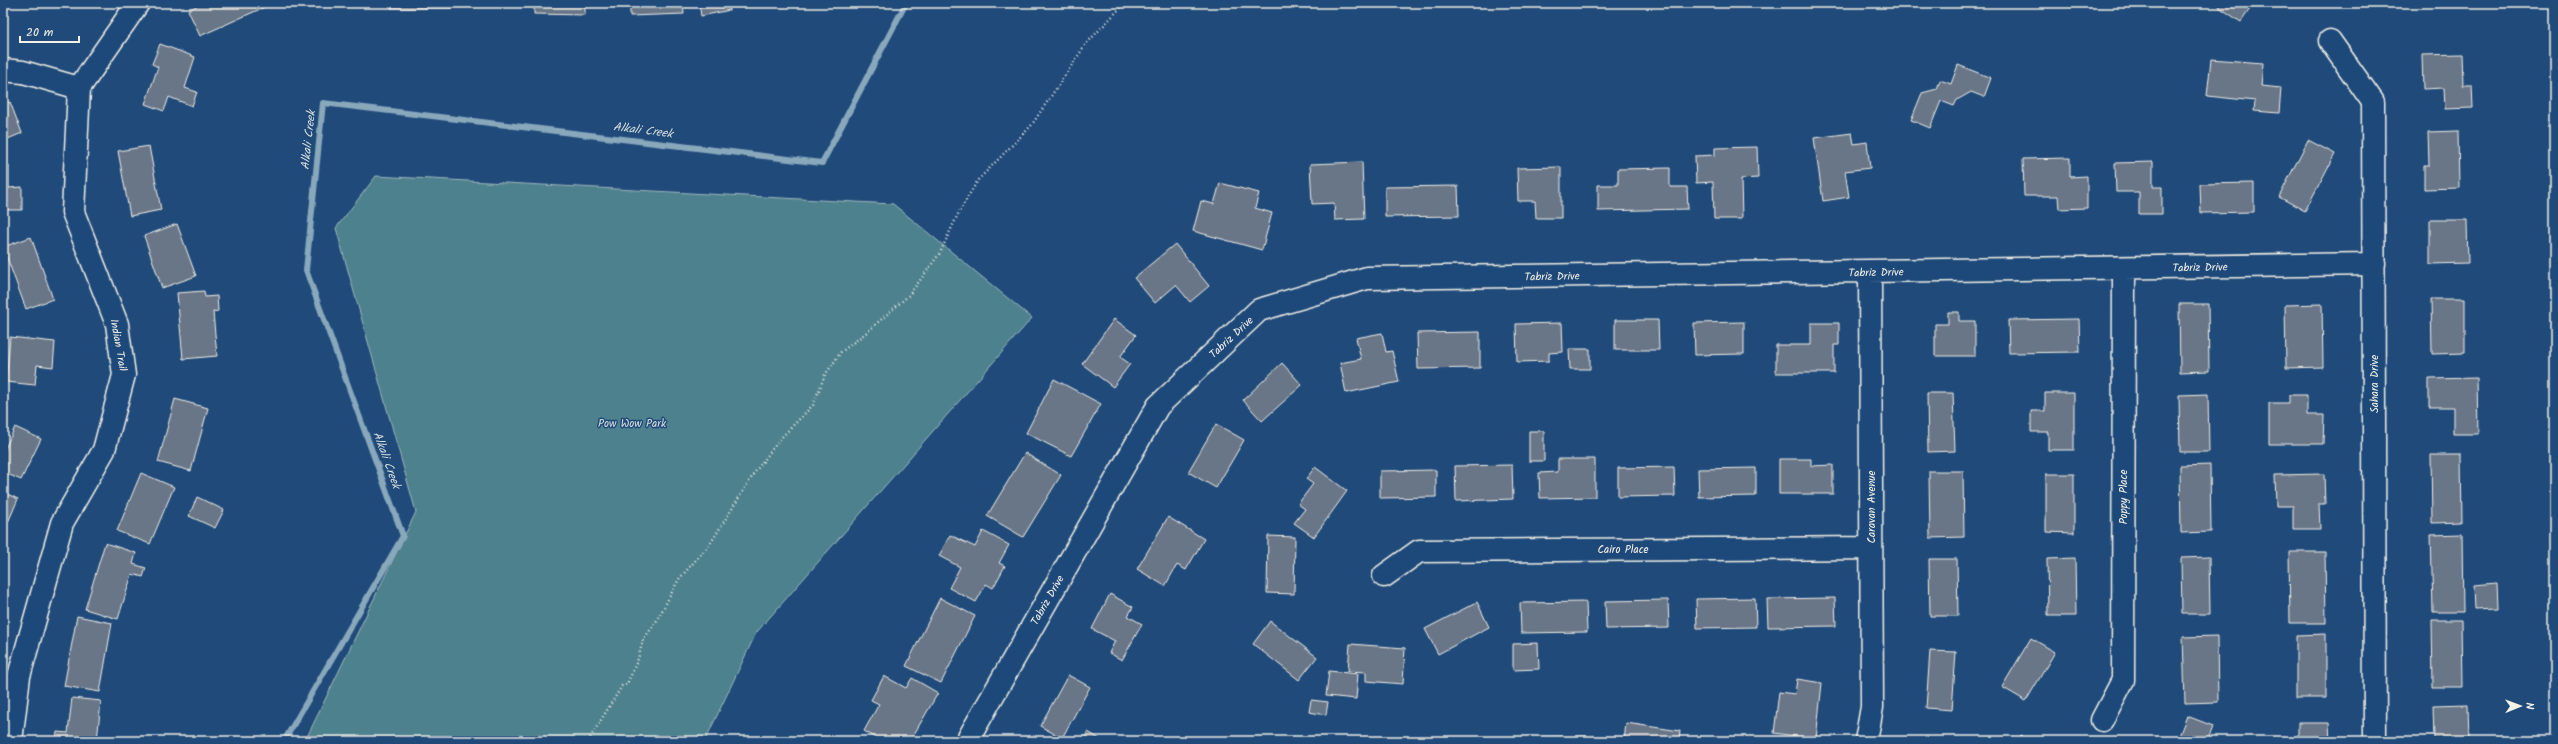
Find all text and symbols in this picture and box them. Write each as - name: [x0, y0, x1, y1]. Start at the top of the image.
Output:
- scale bar: [20, 18, 79, 44]
- text: 20 m: [26, 23, 54, 42]
- water label: Alkali Creek: [296, 107, 321, 171]
- water label: Alkali Creek: [612, 117, 676, 144]
- street label: Tabriz Drive: [2172, 259, 2228, 277]
- street label: Tabriz Drive: [1848, 264, 1904, 282]
- street label: Tabriz Drive: [1524, 268, 1580, 286]
- street label: Tabriz Drive: [1205, 312, 1258, 363]
- street label: Indian Trail: [105, 318, 132, 373]
- street label: Sahara Drive: [2366, 355, 2384, 413]
- park label: Pow Wow Park: [598, 415, 667, 433]
- water label: Alkali Creek: [367, 429, 406, 494]
- street label: Caravan Avenue: [1863, 470, 1881, 544]
- street label: Poppy Place: [2115, 470, 2133, 524]
- street label: Cairo Place: [1597, 541, 1649, 559]
- street label: Tabriz Drive: [1026, 572, 1070, 629]
- north arrow: [2500, 686, 2540, 726]
- text: N: [2520, 702, 2538, 710]

